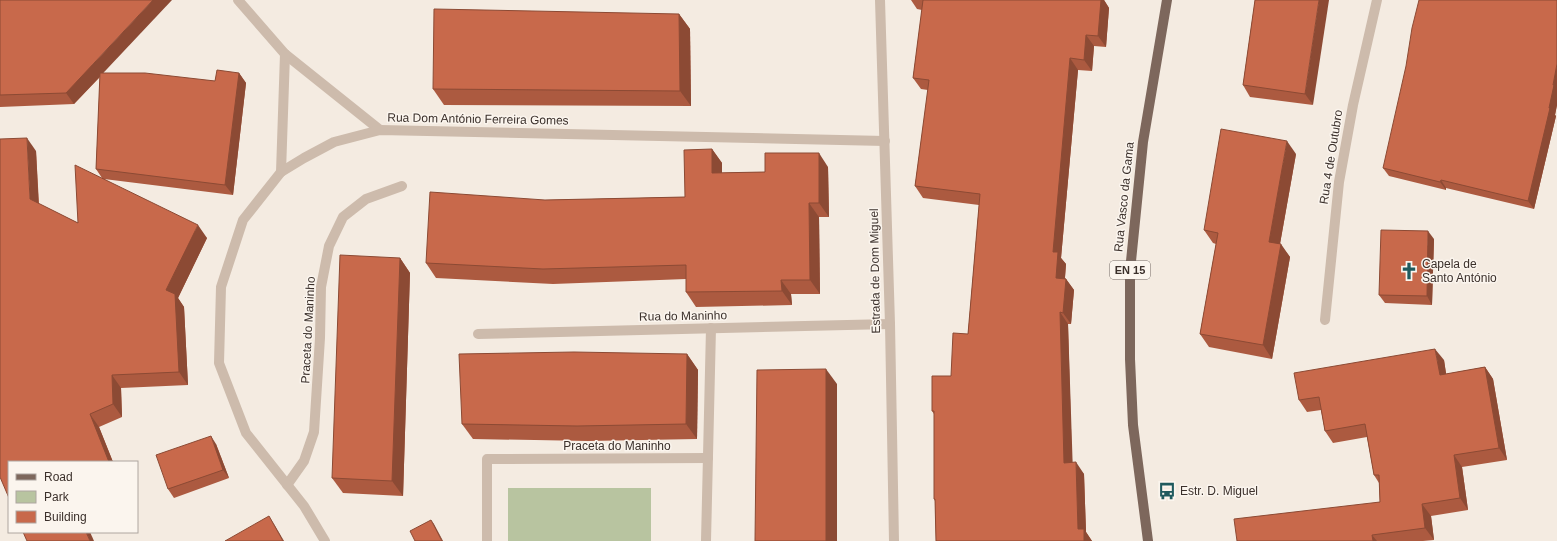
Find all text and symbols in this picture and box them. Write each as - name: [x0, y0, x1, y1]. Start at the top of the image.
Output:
- street label: Rua 4 de Outubro: [1317, 108, 1345, 205]
- street label: Rua Dom António Ferreira Gomes: [387, 110, 569, 128]
- street label: Rua Vasco da Gama: [1111, 141, 1137, 253]
- street label: Estrada de Dom Miguel: [867, 208, 883, 334]
- place label: Capela de Santo António: [1422, 257, 1497, 285]
- road number: EN 15: [1110, 261, 1150, 279]
- church icon: Capela de Santo António: [1399, 261, 1419, 281]
- street label: Praceta do Maninho: [298, 276, 318, 384]
- street label: Rua do Maninho: [639, 308, 727, 324]
- street label: Praceta do Maninho: [563, 439, 671, 453]
- legend: [8, 461, 138, 533]
- text: Road: [44, 470, 73, 484]
- bus stop icon: Estr. D. Miguel: [1157, 481, 1177, 501]
- place label: Estr. D. Miguel: [1180, 484, 1258, 498]
- text: Park: [44, 490, 70, 504]
- text: Building: [44, 510, 87, 524]

